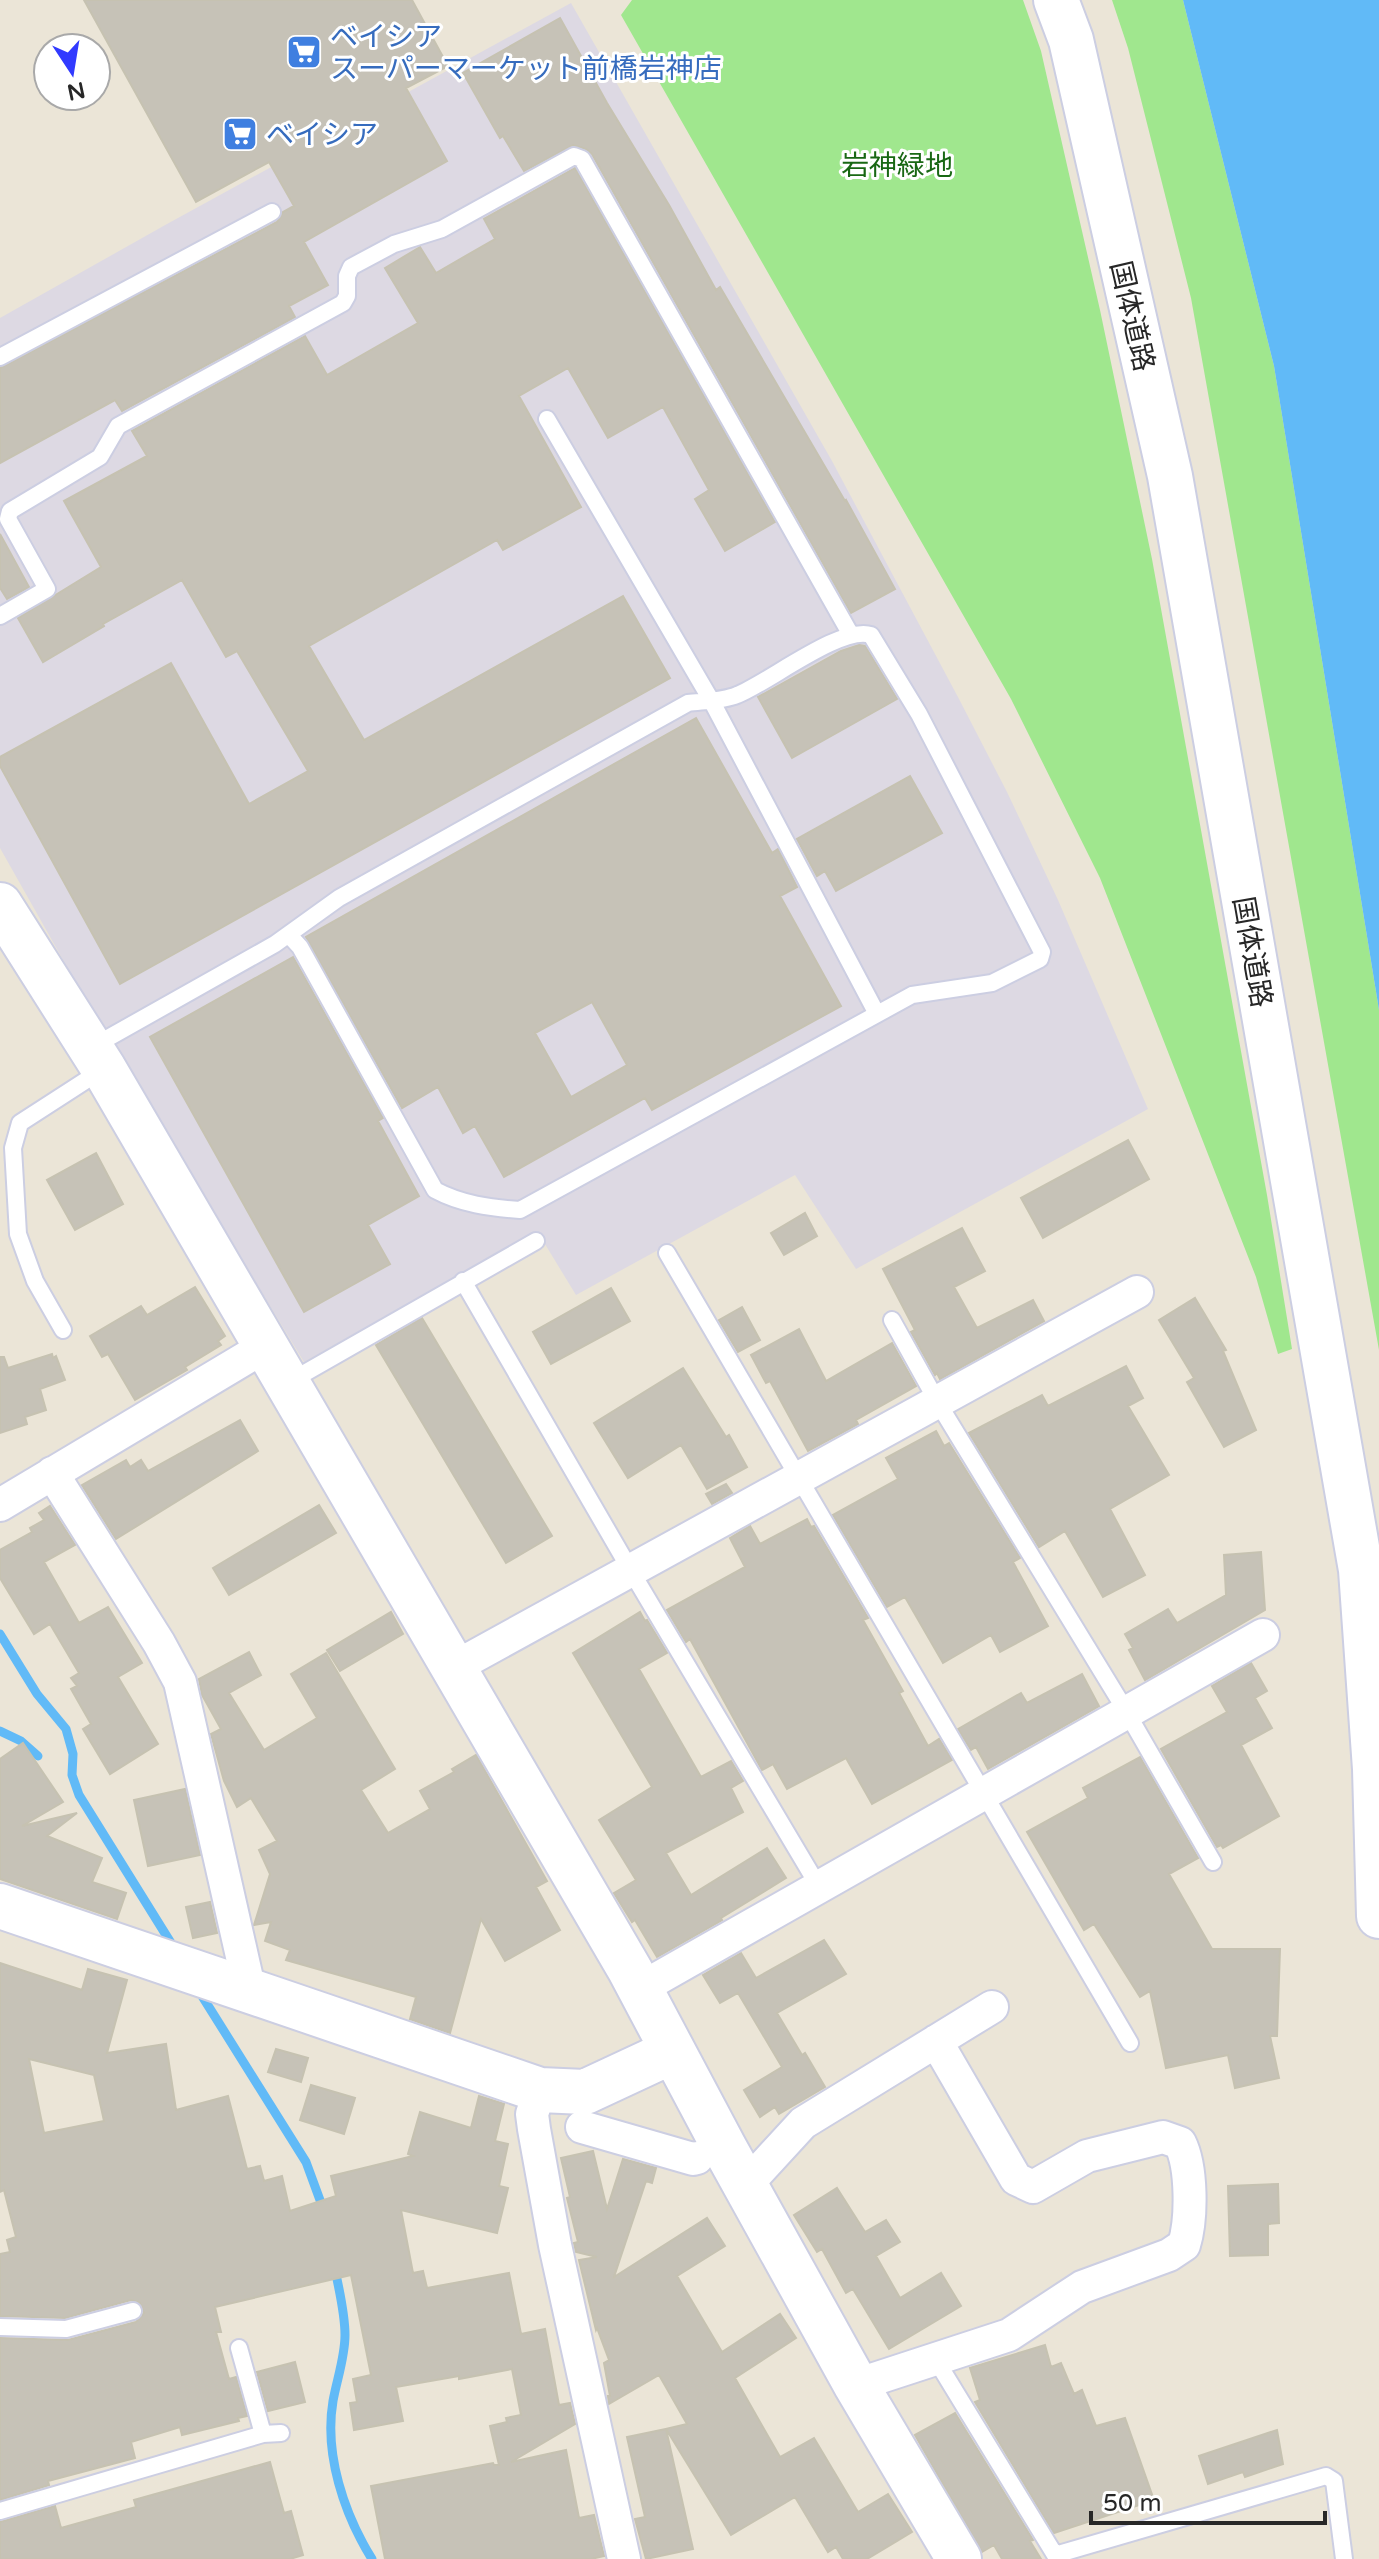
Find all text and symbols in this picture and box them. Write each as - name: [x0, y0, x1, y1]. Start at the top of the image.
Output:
- place label: ベイシア スーパーマーケット前橋岩神店: [330, 20, 722, 86]
- north arrow: [32, 32, 112, 112]
- supermarket icon: ベイシア スーパーマーケット前橋岩神店: [285, 33, 323, 71]
- text: N: [65, 76, 87, 105]
- supermarket icon: ベイシア: [221, 115, 259, 153]
- place label: ベイシア: [266, 118, 378, 152]
- park label: 岩神緑地: [841, 149, 953, 183]
- street label: 国体道路: [1103, 258, 1161, 375]
- street label: 国体道路: [1226, 894, 1278, 1010]
- scale bar: [1091, 2475, 1325, 2525]
- text: 50 m: [1103, 2489, 1161, 2518]

